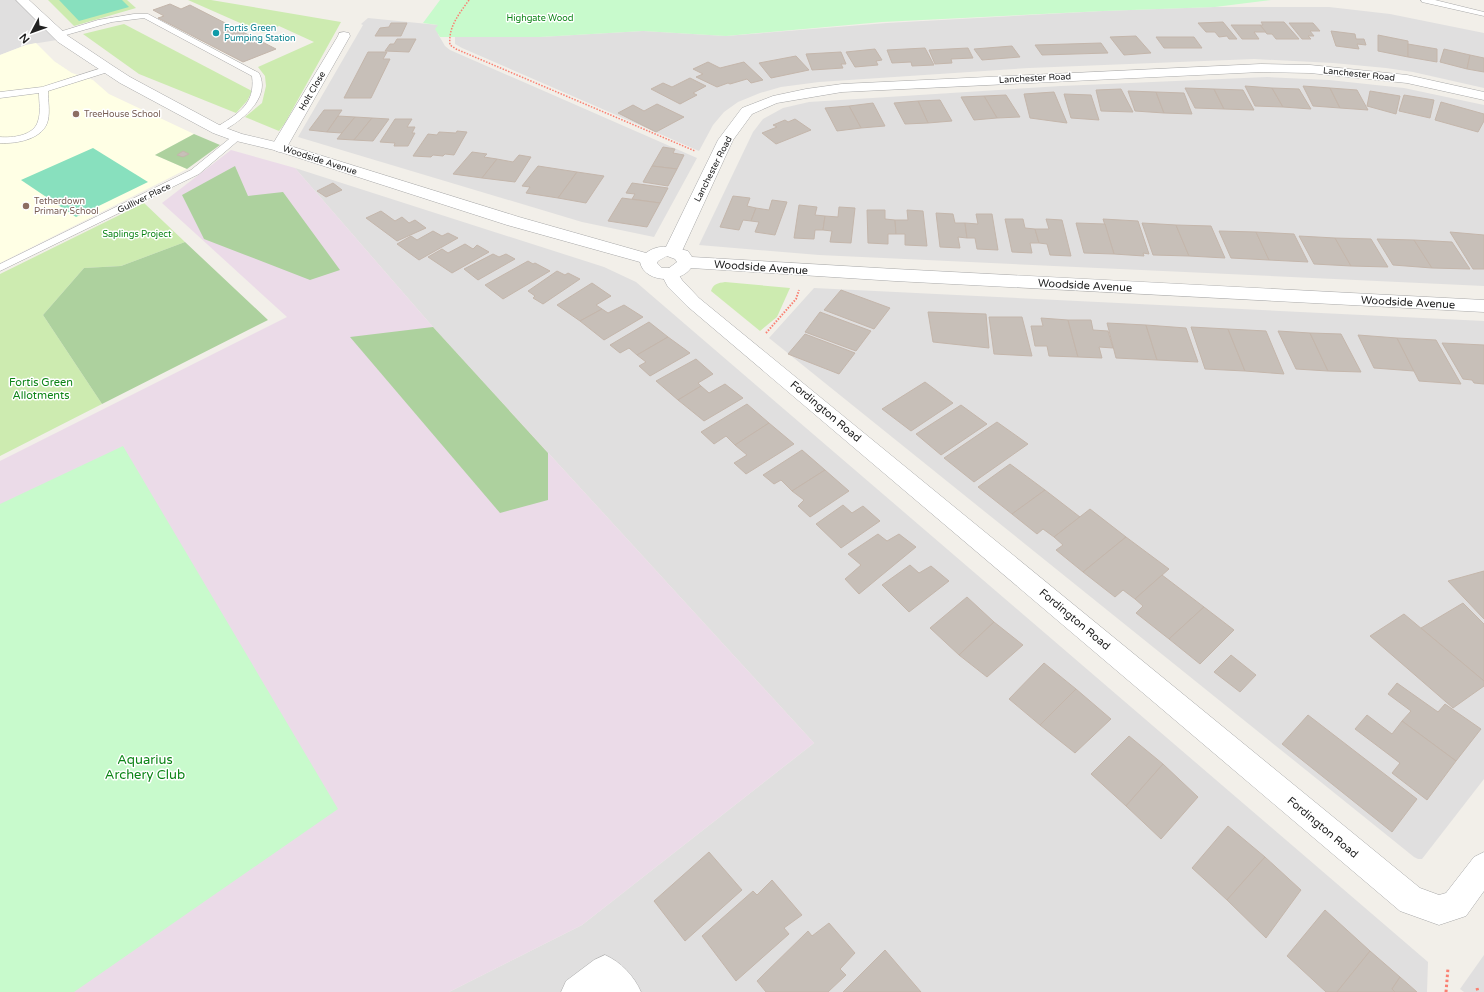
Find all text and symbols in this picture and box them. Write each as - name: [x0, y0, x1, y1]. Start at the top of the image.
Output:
- north arrow: [12, 12, 52, 52]
- park label: Highgate Wood: [507, 13, 573, 24]
- place label: Fortis Green Pumping Station: [224, 23, 296, 44]
- marker: Fortis Green Pumping Station: [211, 28, 221, 38]
- text: N: [17, 31, 33, 46]
- street label: Lanchester Road: [1322, 65, 1395, 84]
- street label: Holt Close: [297, 70, 328, 113]
- street label: Lanchester Road: [999, 71, 1071, 86]
- marker: TreeHouse School: [71, 109, 81, 119]
- place label: TreeHouse School: [84, 109, 161, 120]
- street label: Lanchester Road: [692, 135, 735, 204]
- street label: Woodside Avenue: [281, 143, 358, 178]
- street label: Gulliver Place: [116, 181, 173, 216]
- place label: Tetherdown Primary School: [34, 196, 99, 217]
- marker: Tetherdown Primary School: [21, 201, 31, 211]
- park label: Saplings Project: [103, 229, 172, 240]
- street label: Woodside Avenue: [713, 258, 808, 277]
- street label: Woodside Avenue: [1038, 277, 1132, 294]
- street label: Woodside Avenue: [1361, 294, 1455, 311]
- park label: Fortis Green Allotments: [9, 376, 73, 402]
- street label: Fordington Road: [788, 378, 864, 445]
- street label: Fordington Road: [1037, 586, 1113, 653]
- park label: Aquarius Archery Club: [105, 752, 185, 783]
- street label: Fordington Road: [1285, 794, 1361, 861]

